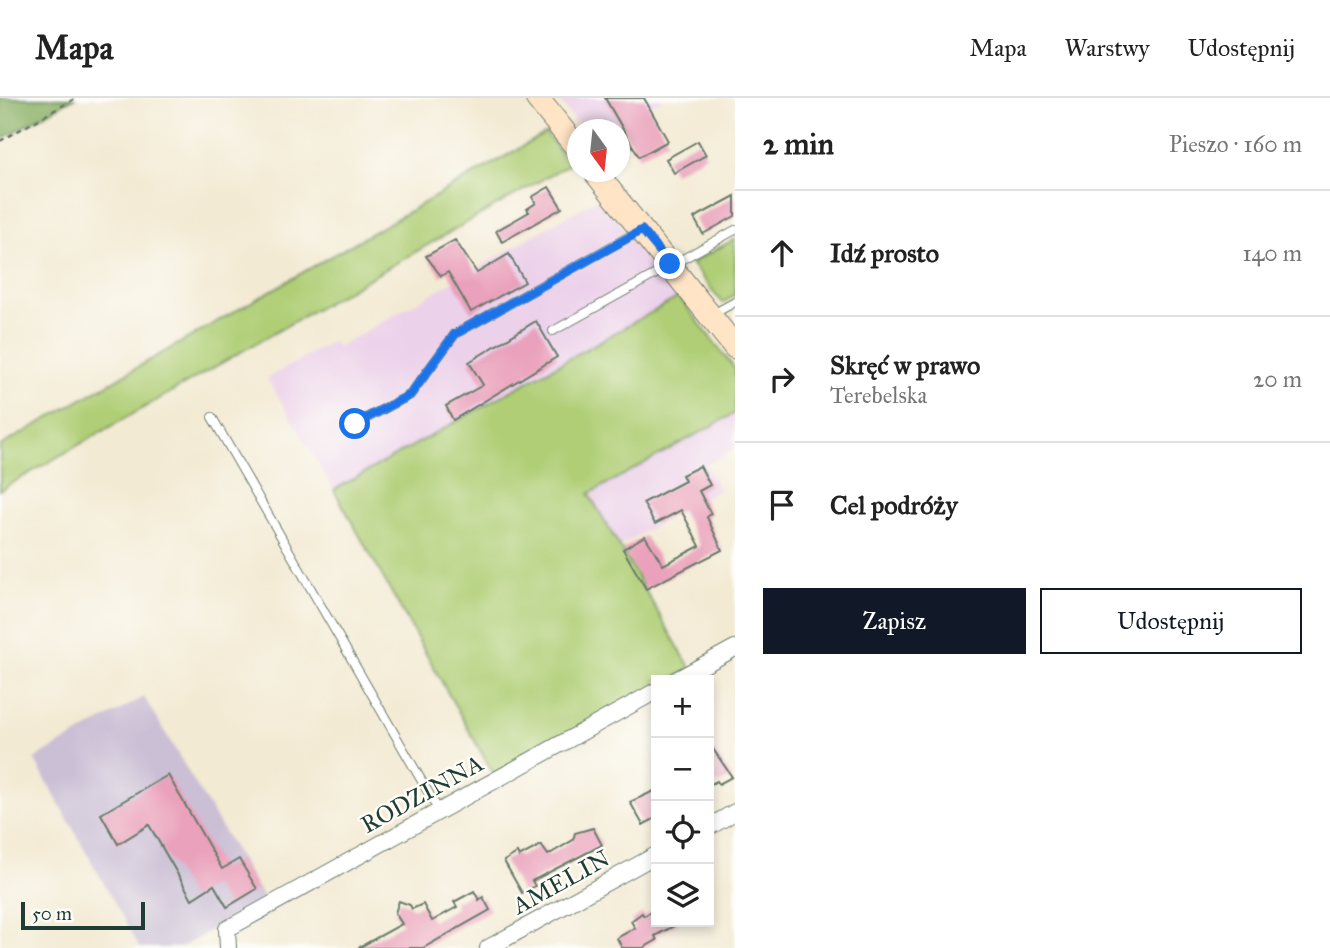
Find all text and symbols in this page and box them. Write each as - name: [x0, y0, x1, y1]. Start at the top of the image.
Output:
- text: Mapa: [35, 28, 113, 68]
- text: Mapa: [970, 33, 1027, 63]
- text: Warstwy: [1065, 33, 1150, 63]
- text: Udostępnij: [1188, 33, 1295, 63]
- north arrow: [567, 119, 630, 182]
- text: 2 min: [763, 126, 834, 162]
- text: Pieszo · 160 m: [1169, 130, 1302, 158]
- icon: ahead: [763, 234, 801, 272]
- text: Idź prosto: [830, 237, 939, 269]
- text: 140 m: [1242, 239, 1302, 267]
- route end: [654, 248, 685, 279]
- text: Skręć w prawo: [830, 349, 980, 381]
- icon: right: [763, 360, 801, 398]
- text: 20 m: [1253, 365, 1302, 393]
- text: Terebelska: [830, 381, 927, 409]
- route start: [339, 408, 370, 439]
- icon: arrive: [763, 486, 801, 524]
- text: Cel podróży: [830, 489, 958, 521]
- button: Zapisz: [763, 588, 1026, 654]
- button: Udostępnij: [1040, 588, 1302, 654]
- map controls: [651, 675, 714, 927]
- button: +: [651, 675, 714, 738]
- button: −: [651, 738, 714, 801]
- street label: RODZINNA: [356, 748, 488, 840]
- button: locate: [651, 801, 714, 864]
- street label: AMELIN: [506, 843, 615, 921]
- button: layers: [651, 864, 714, 927]
- scale bar: [21, 899, 145, 931]
- text: 50 m: [32, 902, 72, 925]

